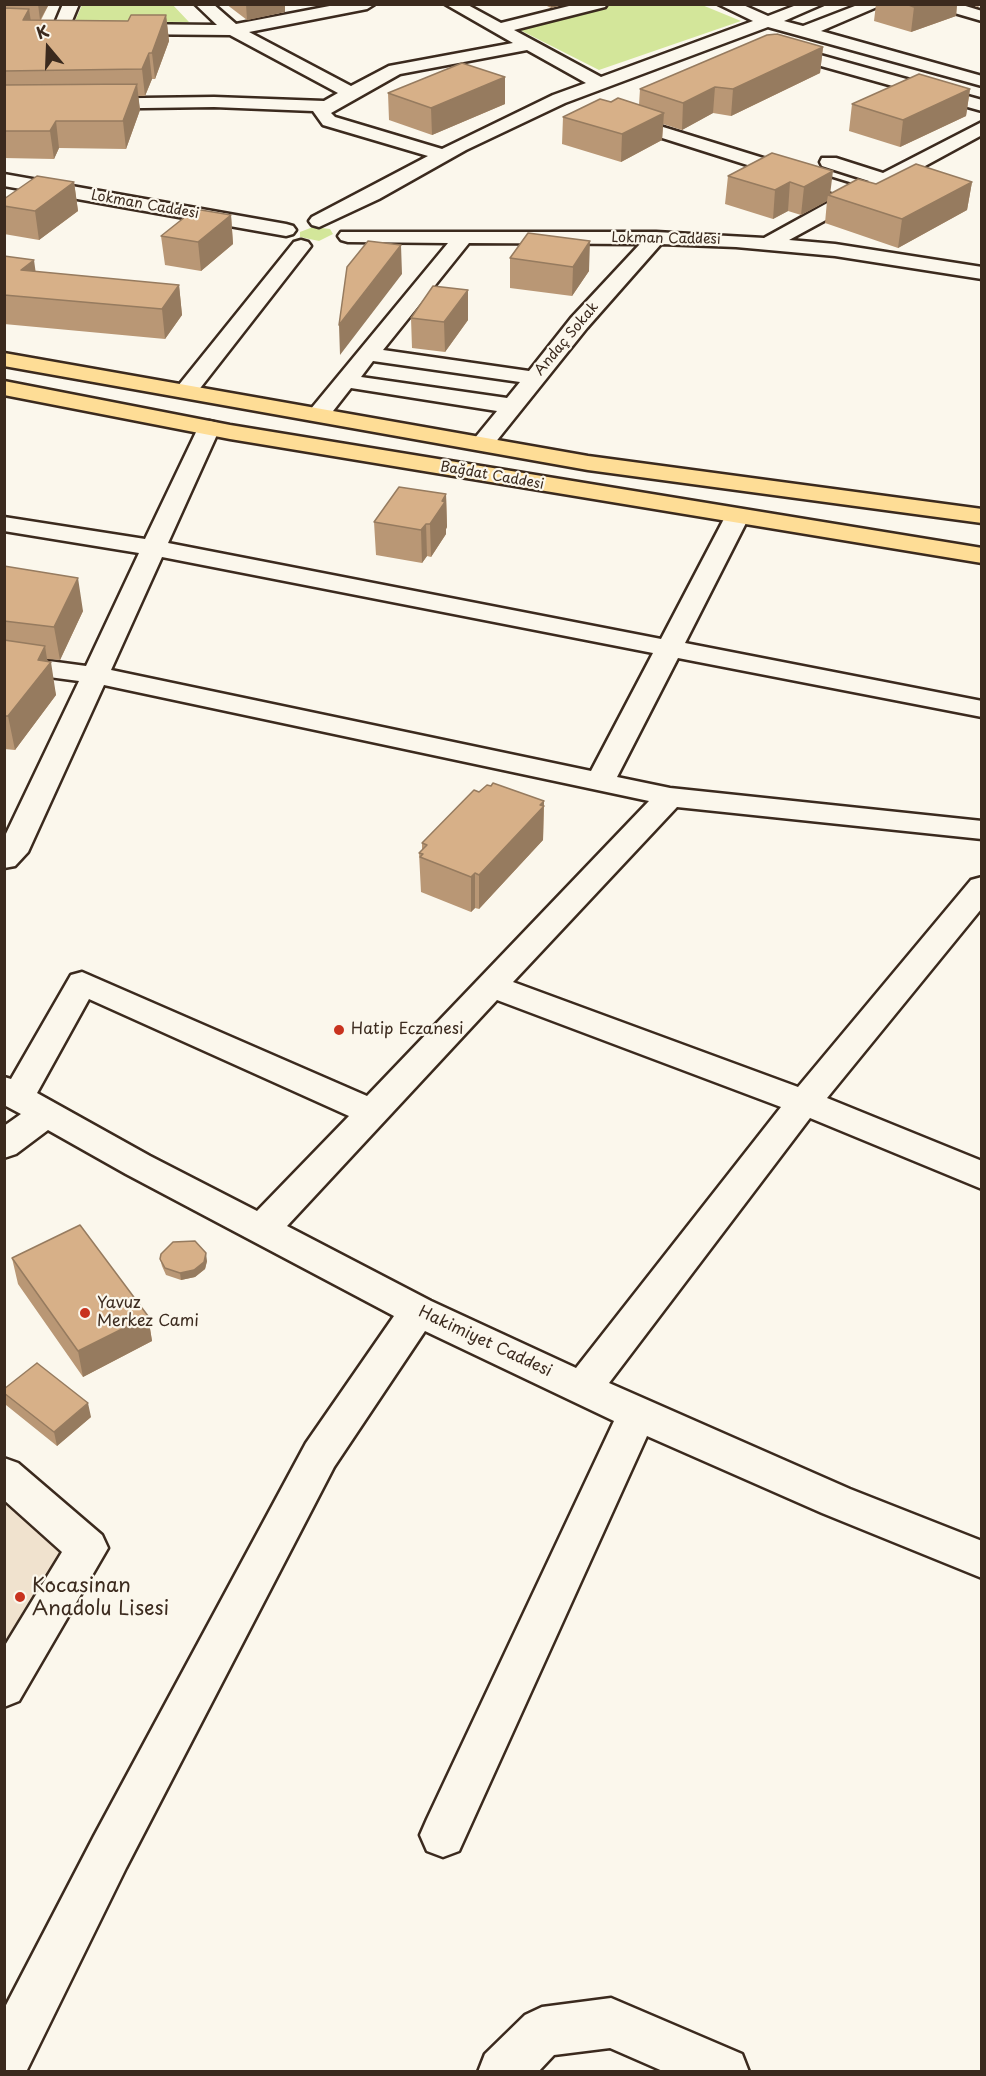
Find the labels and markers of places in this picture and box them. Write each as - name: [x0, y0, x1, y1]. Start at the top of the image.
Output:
- place label: Hatip Eczanesi: [351, 1020, 463, 1040]
- marker: Hatip Eczanesi: [332, 1023, 346, 1037]
- place label: Yavuz Merkez Cami: [97, 1294, 199, 1332]
- marker: Yavuz Merkez Cami: [78, 1306, 92, 1320]
- place label: Kocasinan Anadolu Lisesi: [32, 1574, 169, 1621]
- marker: Kocasinan Anadolu Lisesi: [13, 1590, 27, 1604]

